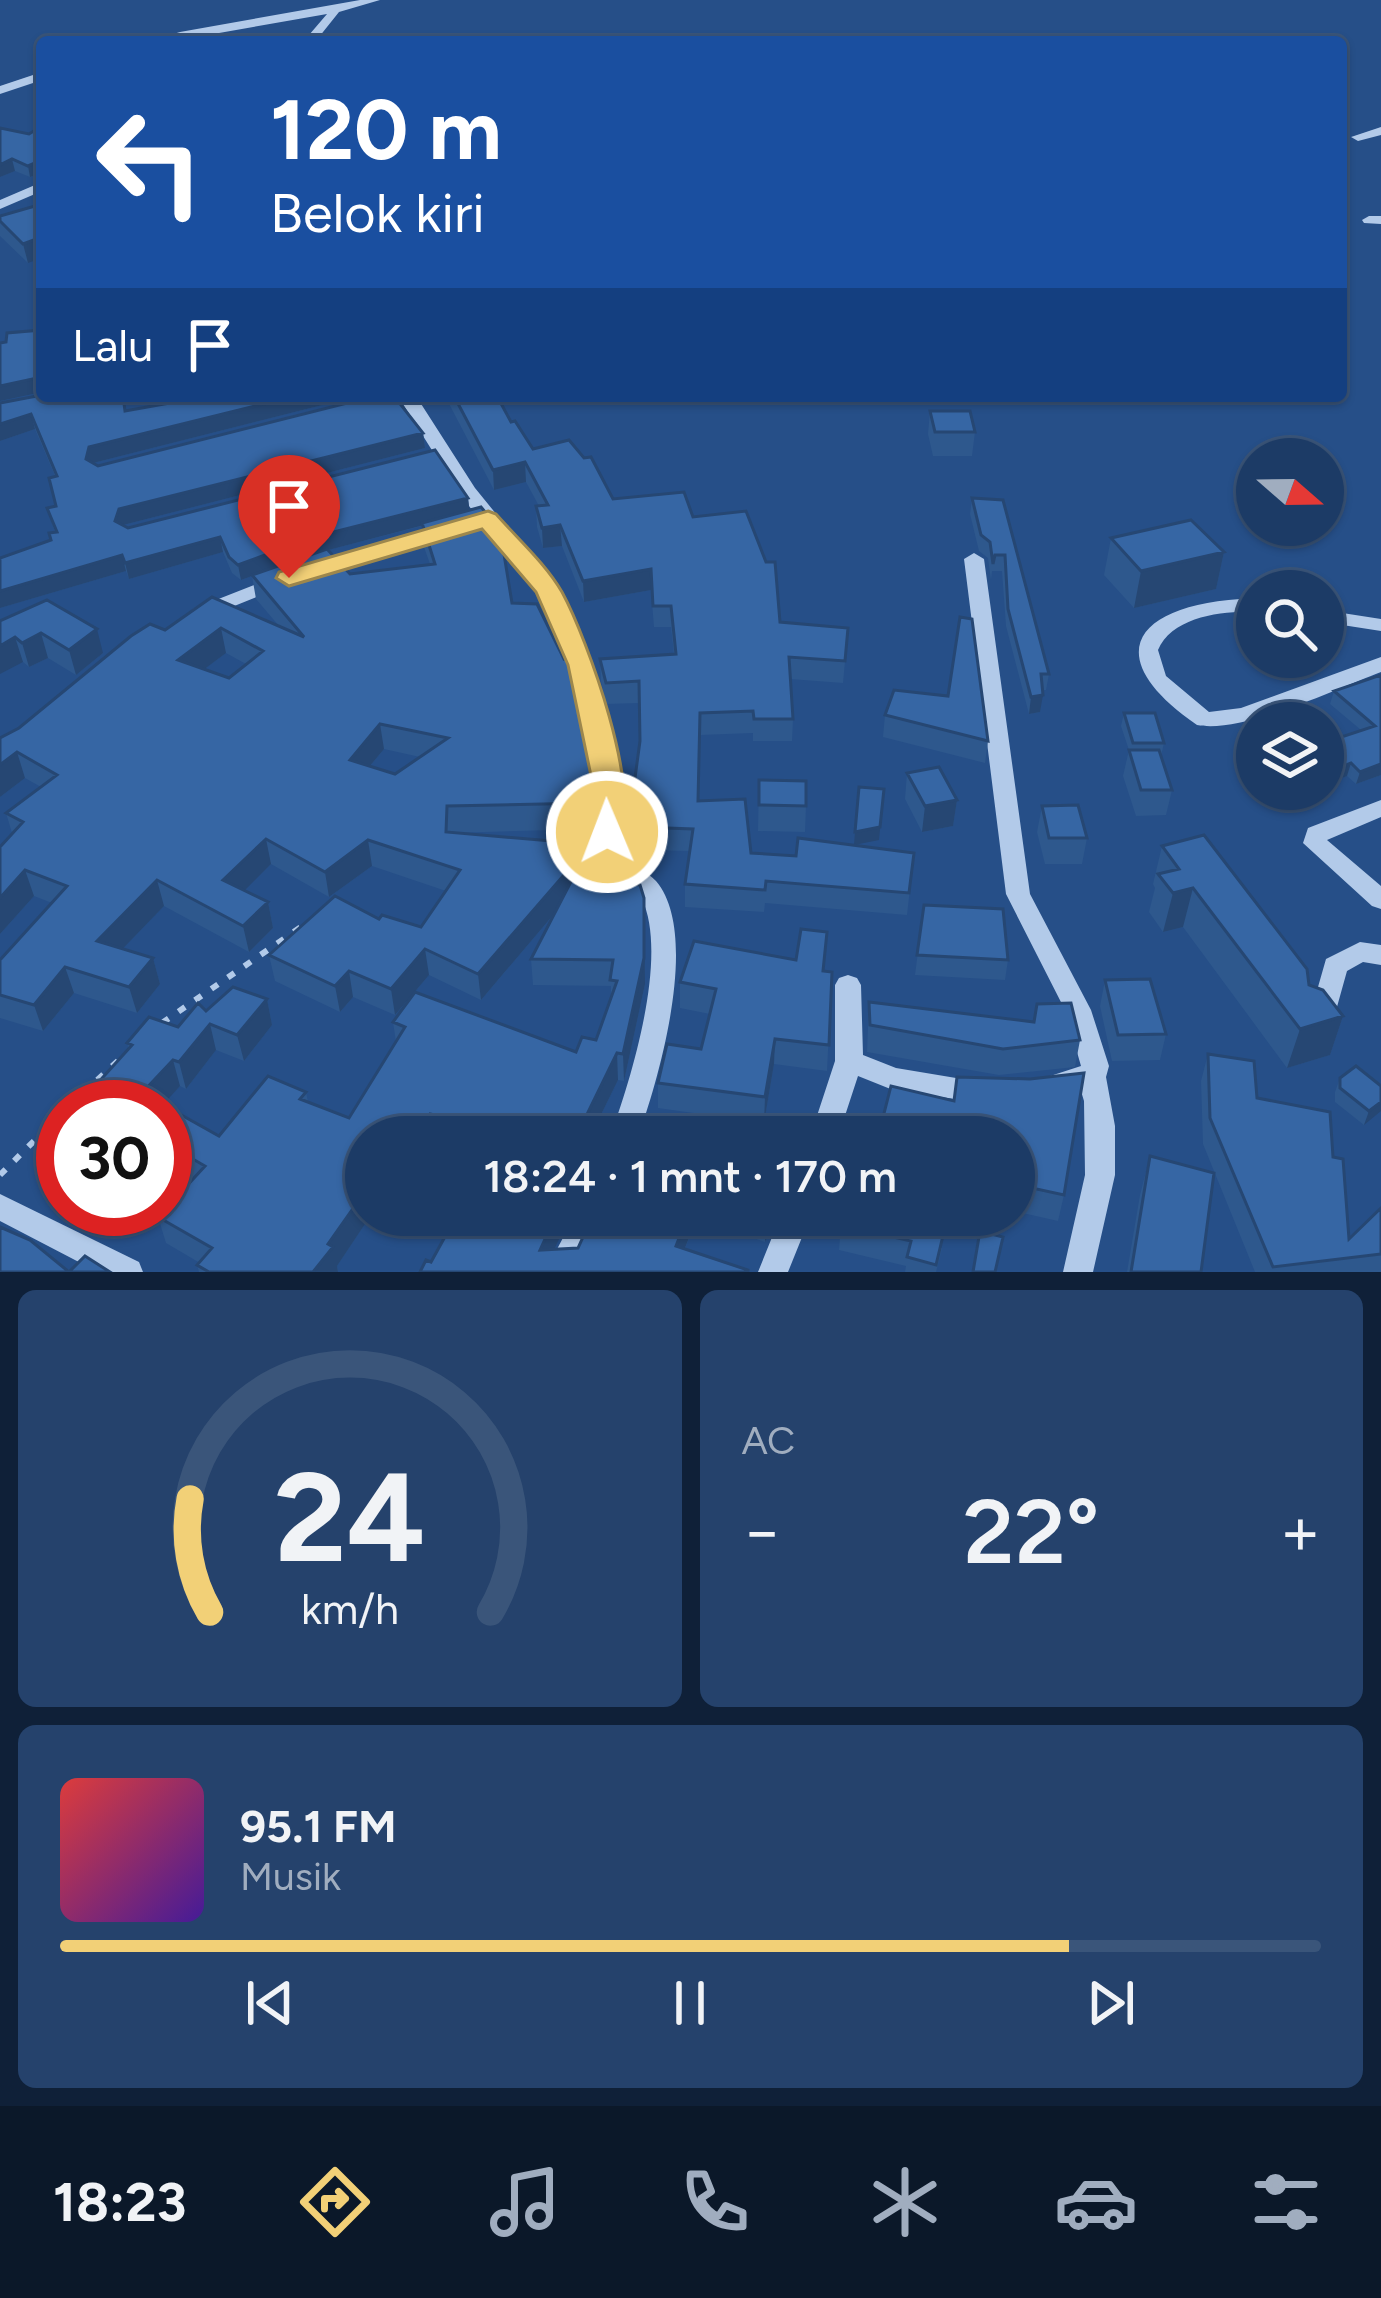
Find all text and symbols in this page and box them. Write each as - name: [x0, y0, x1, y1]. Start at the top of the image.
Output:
- text: 120 m: [270, 79, 502, 180]
- icon: left: [72, 84, 228, 240]
- text: Belok kiri: [270, 181, 485, 246]
- icon: arrive: [177, 312, 243, 378]
- text: Lalu: [72, 318, 153, 372]
- north arrow: [1236, 438, 1344, 546]
- map controls: [1236, 438, 1344, 810]
- pin: [238, 455, 340, 578]
- icon: arrive: [256, 473, 322, 539]
- button: search: [1236, 570, 1344, 678]
- button: layers: [1236, 702, 1344, 810]
- position arrow: [544, 769, 670, 895]
- speed limit sign: 30: [36, 1080, 192, 1236]
- text: 18:24 · 1 mnt · 170 m: [483, 1149, 897, 1203]
- text: AC: [742, 1417, 795, 1464]
- text: 24: [274, 1442, 425, 1592]
- text: 22°: [963, 1477, 1099, 1586]
- text: −: [742, 1491, 783, 1571]
- text: +: [1280, 1491, 1321, 1571]
- text: km/h: [301, 1582, 399, 1634]
- text: 95.1 FM: [240, 1799, 397, 1853]
- text: Musik: [240, 1853, 341, 1900]
- icon: previous: [237, 1970, 303, 2036]
- icon: pause: [657, 1970, 723, 2036]
- icon: next: [1078, 1970, 1144, 2036]
- icon: directions: [293, 2160, 377, 2244]
- icon: music: [483, 2160, 567, 2244]
- icon: phone: [673, 2160, 757, 2244]
- icon: climate: [863, 2160, 947, 2244]
- icon: car: [1054, 2160, 1138, 2244]
- icon: filters: [1244, 2160, 1328, 2244]
- text: 18:23: [53, 2170, 187, 2235]

